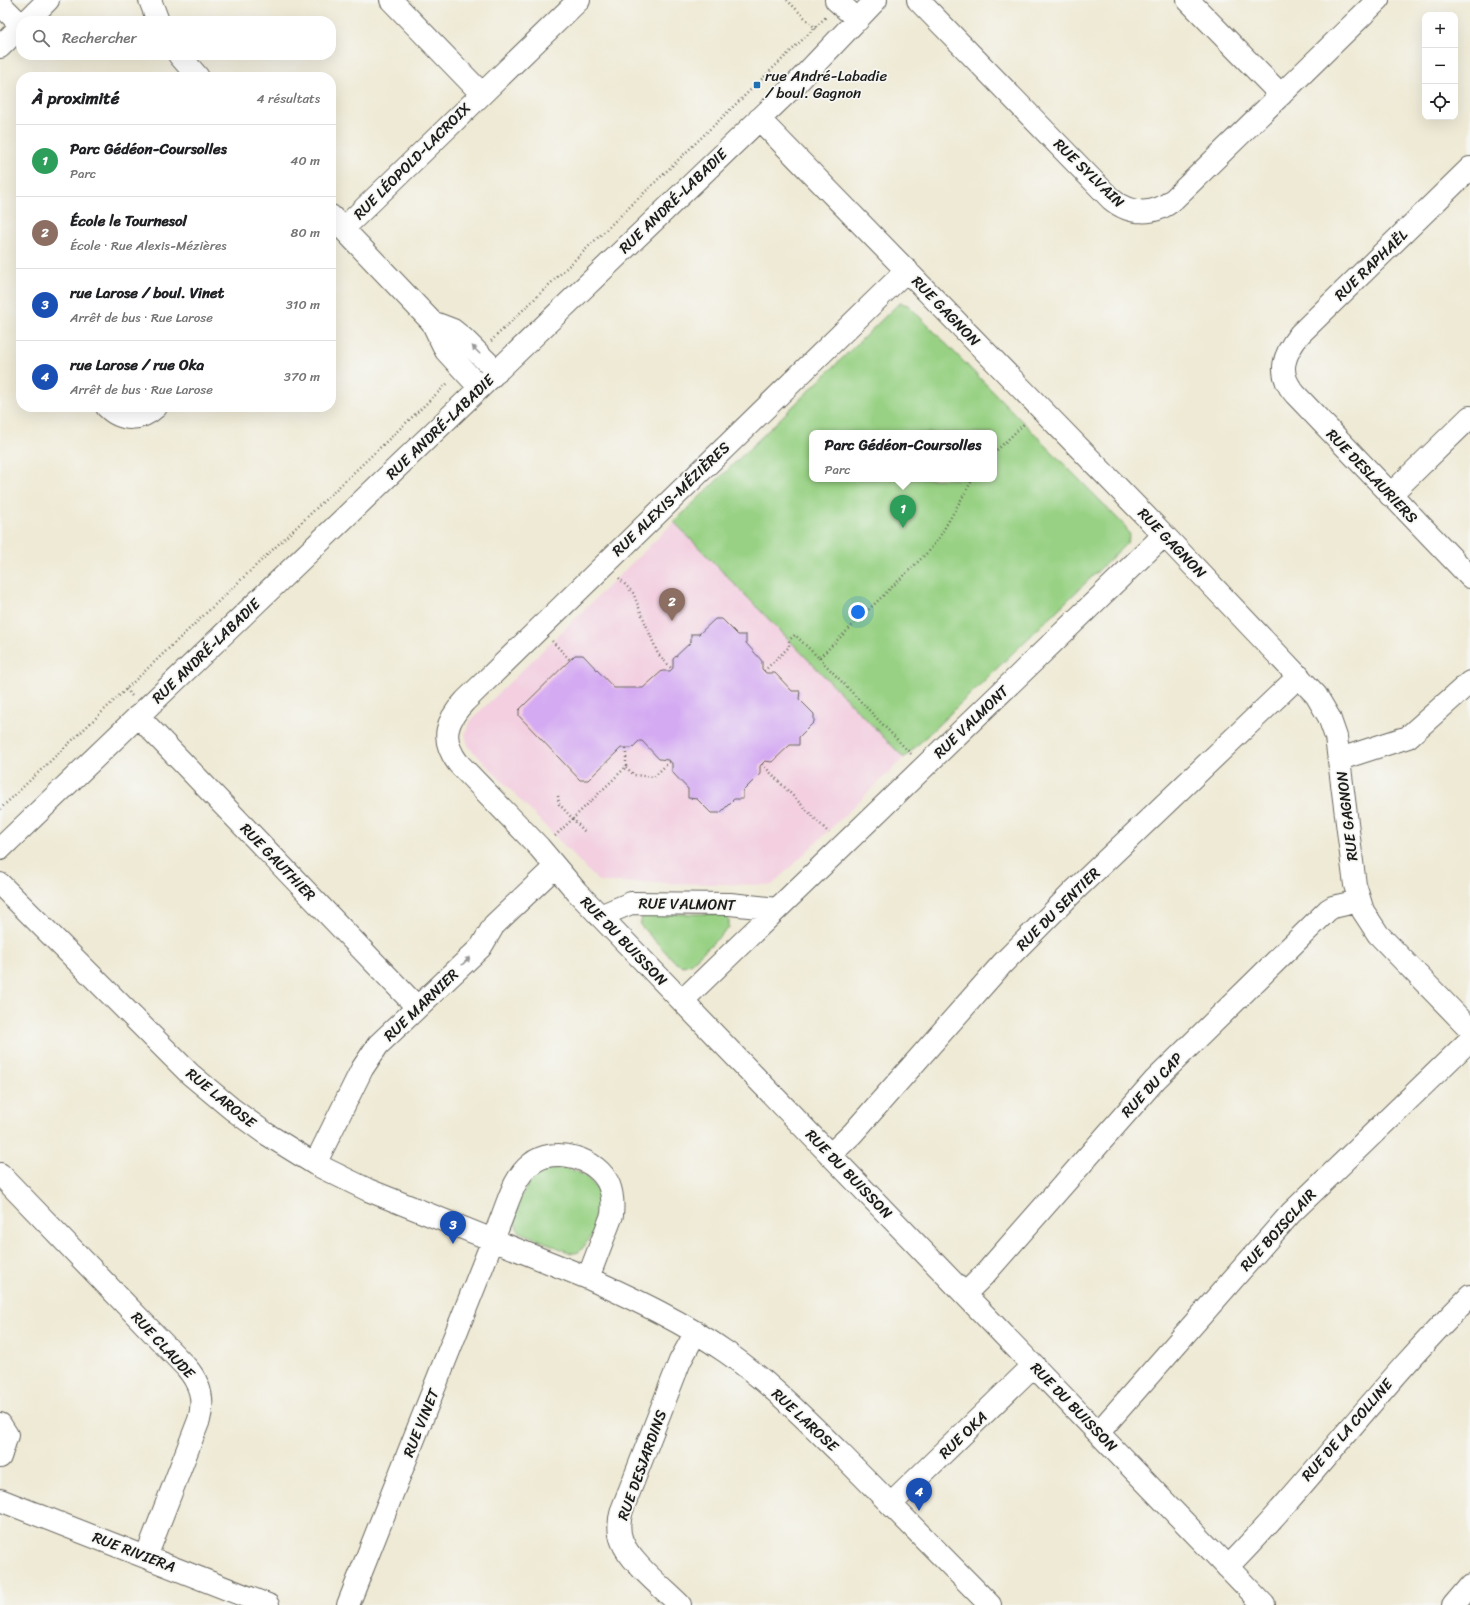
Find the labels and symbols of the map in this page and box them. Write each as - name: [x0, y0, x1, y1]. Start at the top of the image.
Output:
- place label: rue André-Labadie / boul. Gagnon: [765, 63, 887, 106]
- marker: rue André-Labadie / boul. Gagnon: [752, 80, 762, 90]
- street label: RUE LÉOPOLD-LACROIX: [347, 96, 477, 226]
- street label: RUE SYLVAIN: [1047, 132, 1131, 214]
- street label: RUE ANDRÉ-LABADIE: [613, 141, 735, 260]
- street label: RUE RAPHAËL: [1328, 223, 1414, 307]
- street label: RUE GAGNON: [905, 269, 987, 353]
- one-way arrow: [471, 345, 481, 355]
- street label: RUE ANDRÉ-LABADIE: [380, 367, 502, 486]
- street label: RUE DESLAURIERS: [1320, 423, 1425, 530]
- street label: RUE ALEXIS-MÉZIÈRES: [606, 435, 737, 563]
- pin: 1: [890, 495, 916, 528]
- street label: RUE GAGNON: [1131, 501, 1213, 585]
- pin: 2: [659, 588, 685, 621]
- street label: RUE ANDRÉ-LABADIE: [146, 591, 268, 710]
- your location: [848, 602, 868, 622]
- street label: RUE VALMONT: [927, 678, 1016, 765]
- street label: RUE GAGNON: [1329, 769, 1365, 862]
- street label: RUE GAUTHIER: [234, 817, 322, 907]
- street label: RUE DU SENTIER: [1010, 861, 1106, 957]
- street label: RUE DU BUISSON: [574, 890, 674, 992]
- street label: RUE VALMONT: [638, 890, 737, 918]
- one-way arrow: [461, 957, 471, 966]
- street label: RUE MARNIER: [377, 962, 465, 1048]
- street label: RUE DU CAP: [1115, 1046, 1189, 1124]
- street label: RUE LAROSE: [180, 1061, 263, 1136]
- street label: RUE DU BUISSON: [799, 1123, 899, 1225]
- street label: RUE BOISCLAIR: [1233, 1183, 1323, 1277]
- pin: 3: [440, 1211, 466, 1244]
- street label: RUE CLAUDE: [125, 1305, 202, 1386]
- street label: RUE DU BUISSON: [1024, 1356, 1124, 1458]
- street label: RUE DE LA COLLINE: [1295, 1371, 1400, 1487]
- street label: RUE LAROSE: [765, 1382, 846, 1459]
- street label: RUE VINET: [395, 1383, 447, 1461]
- street label: RUE OKA: [932, 1405, 994, 1465]
- street label: RUE DESJARDINS: [610, 1406, 674, 1524]
- pin: 4: [906, 1478, 932, 1511]
- street label: RUE RIVIERA: [89, 1524, 179, 1580]

